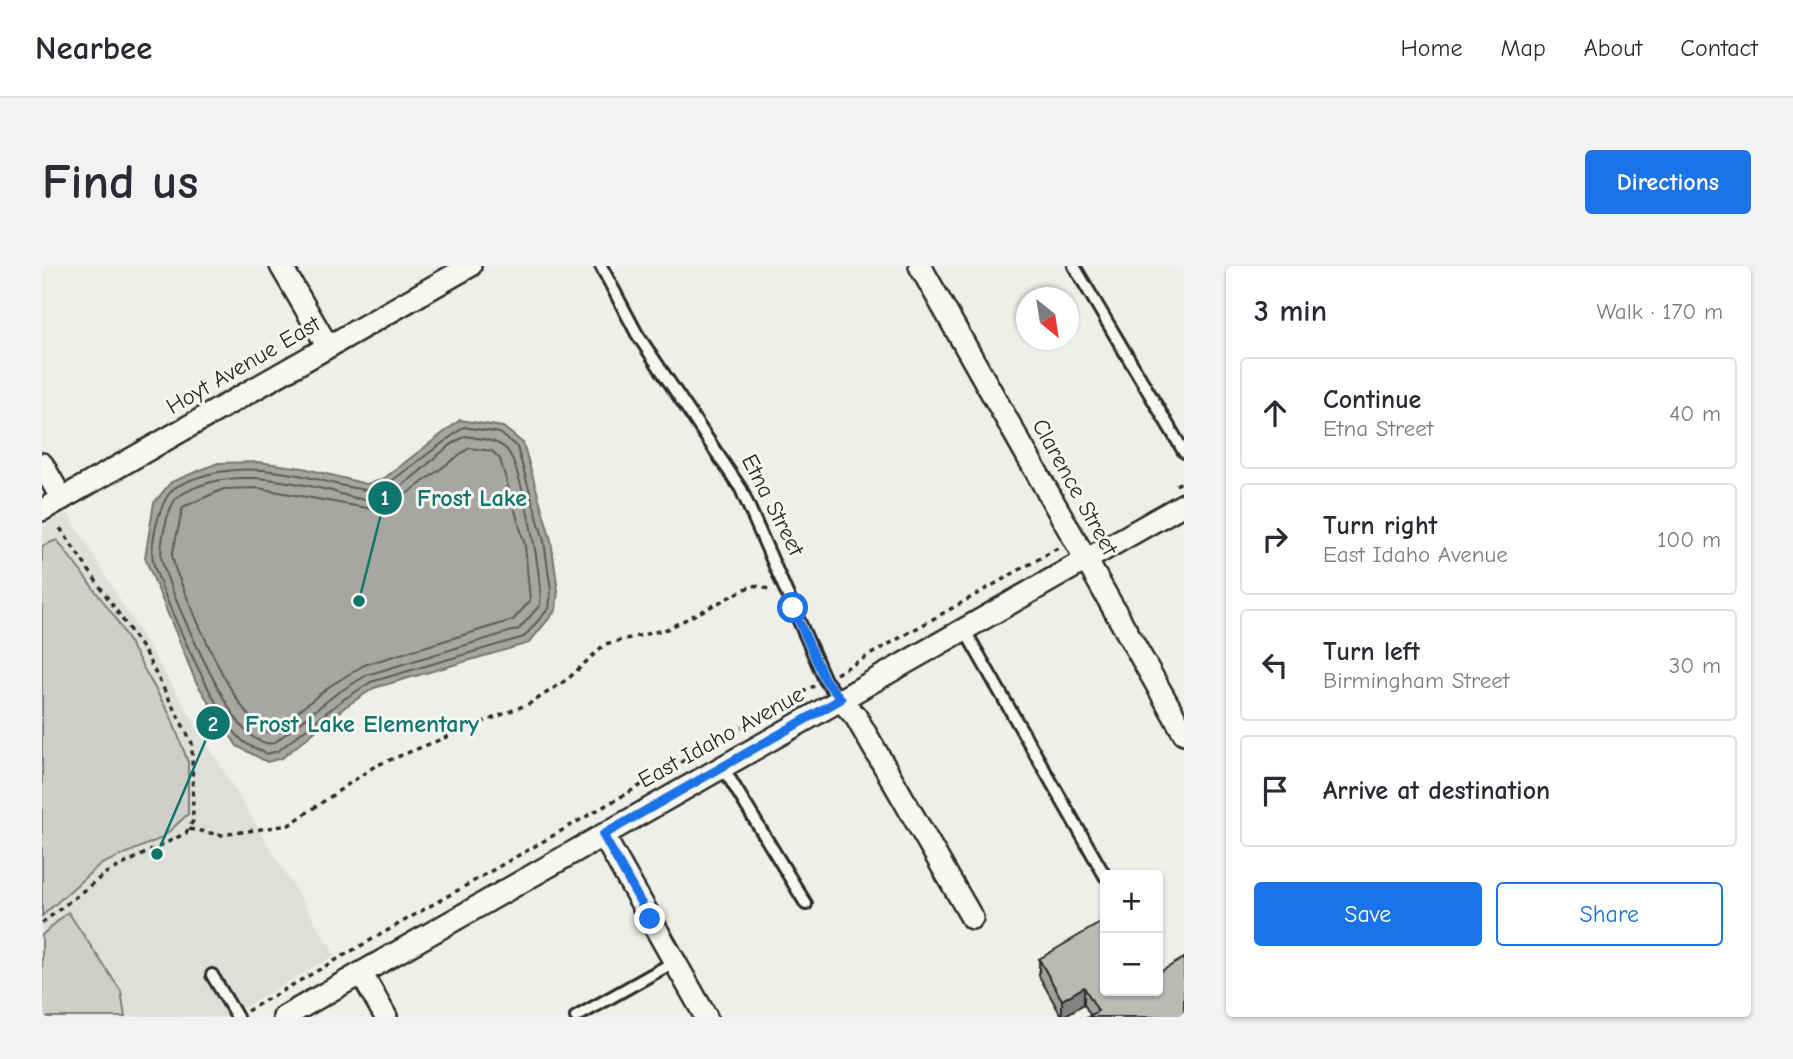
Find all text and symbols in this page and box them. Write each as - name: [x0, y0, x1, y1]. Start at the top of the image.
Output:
- text: Nearbee: [35, 29, 153, 67]
- text: Home: [1401, 34, 1462, 62]
- text: Map: [1500, 34, 1546, 62]
- text: About: [1584, 34, 1642, 62]
- text: Contact: [1680, 34, 1758, 62]
- button: Directions: [1585, 150, 1751, 214]
- text: Find us: [42, 154, 198, 210]
- north arrow: [1016, 287, 1079, 350]
- text: 3 min: [1254, 294, 1327, 329]
- text: Walk · 170 m: [1596, 298, 1723, 325]
- street label: Hoyt Avenue East: [161, 309, 326, 420]
- text: Continue: [1323, 385, 1421, 415]
- icon: ahead: [1256, 394, 1294, 432]
- text: 40 m: [1669, 400, 1721, 427]
- street label: Clarence Street: [1026, 414, 1124, 561]
- text: Etna Street: [1323, 415, 1433, 442]
- street label: Etna Street: [736, 450, 811, 562]
- callout: Frost Lake: [368, 475, 541, 520]
- text: Frost Lake: [417, 484, 527, 512]
- text: 1: [381, 486, 389, 510]
- text: Turn right: [1323, 511, 1437, 541]
- icon: right: [1256, 520, 1294, 558]
- text: 100 m: [1657, 526, 1721, 553]
- text: East Idaho Avenue: [1323, 541, 1508, 568]
- route start: [777, 592, 808, 623]
- text: Turn left: [1323, 637, 1420, 667]
- icon: left: [1256, 646, 1294, 684]
- text: 30 m: [1669, 652, 1721, 679]
- text: Birmingham Street: [1323, 667, 1509, 694]
- street label: East Idaho Avenue: [634, 680, 808, 794]
- callout: Frost Lake Elementary: [195, 701, 493, 746]
- text: Frost Lake Elementary: [245, 710, 479, 738]
- text: 2: [208, 712, 218, 736]
- icon: arrive: [1256, 772, 1294, 810]
- text: Arrive at destination: [1323, 776, 1550, 806]
- map controls: [1100, 870, 1163, 996]
- button: +: [1100, 870, 1163, 933]
- button: Save: [1254, 882, 1482, 946]
- button: Share: [1496, 882, 1723, 946]
- route end: [634, 903, 665, 934]
- button: −: [1100, 933, 1163, 996]

